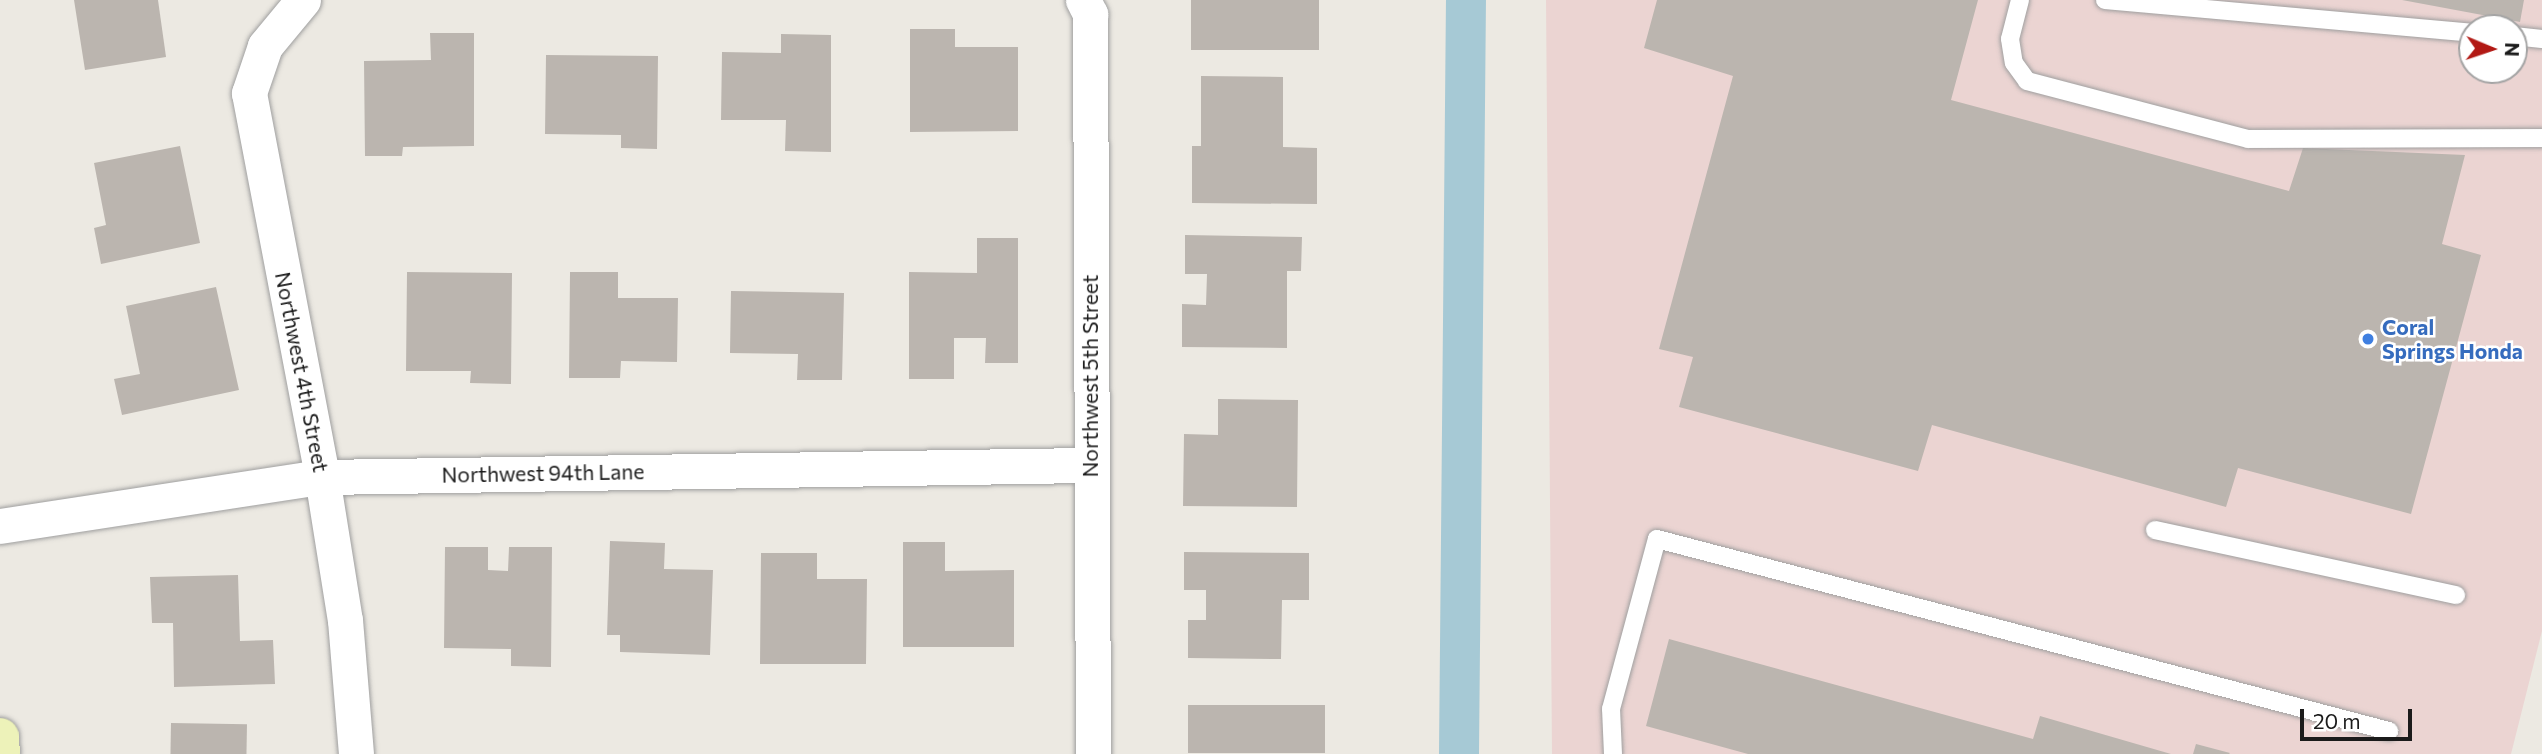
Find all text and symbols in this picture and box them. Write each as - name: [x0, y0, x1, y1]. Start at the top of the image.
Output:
- north arrow: [2458, 14, 2528, 84]
- text: N: [2501, 42, 2524, 57]
- street label: Northwest 4th Street: [270, 270, 334, 474]
- street label: Northwest 5th Street: [1077, 275, 1103, 477]
- place label: Coral Springs Honda: [2382, 314, 2523, 364]
- marker: Coral Springs Honda: [2360, 331, 2376, 347]
- street label: Northwest 94th Lane: [441, 459, 645, 487]
- scale bar: [2304, 694, 2416, 738]
- text: 20 m: [2313, 708, 2361, 733]

